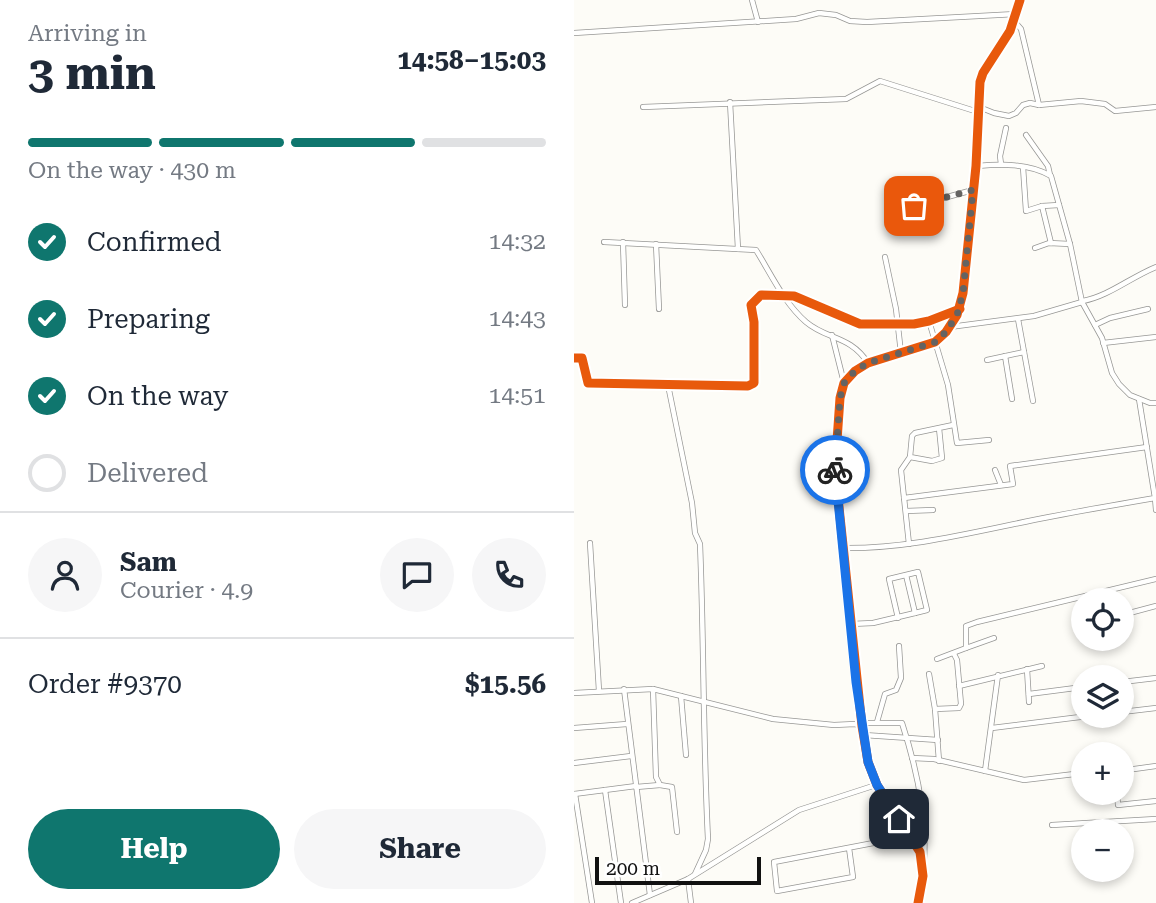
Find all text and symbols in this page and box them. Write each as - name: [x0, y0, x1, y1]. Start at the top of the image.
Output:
- text: Arriving in: [28, 20, 147, 47]
- text: 14:58–15:03: [397, 45, 546, 75]
- text: 3 min: [28, 46, 156, 100]
- text: On the way · 430 m: [28, 157, 236, 184]
- pin: [884, 176, 944, 236]
- icon: bag: [895, 187, 933, 225]
- icon: check: [28, 223, 66, 261]
- text: Confirmed: [87, 227, 222, 257]
- text: 14:32: [489, 228, 546, 255]
- icon: check: [28, 300, 66, 338]
- text: Preparing: [87, 304, 210, 334]
- text: 14:43: [489, 305, 546, 332]
- icon: check: [28, 377, 66, 415]
- text: On the way: [87, 381, 228, 411]
- text: 14:51: [489, 382, 546, 409]
- courier: [800, 435, 870, 505]
- icon: bike: [816, 451, 854, 489]
- text: Delivered: [87, 458, 208, 488]
- button: person: [28, 538, 102, 612]
- button: chat: [380, 538, 454, 612]
- button: phone: [472, 538, 546, 612]
- text: Sam: [120, 547, 177, 577]
- text: Courier · 4.9: [120, 577, 253, 604]
- map controls: [1071, 588, 1134, 882]
- button: locate: [1071, 588, 1134, 651]
- button: layers: [1071, 665, 1134, 728]
- text: Order #9370: [28, 669, 182, 699]
- text: $15.56: [465, 669, 546, 699]
- button: +: [1071, 742, 1134, 805]
- pin: [869, 789, 929, 849]
- icon: home: [880, 800, 918, 838]
- button: Help: [28, 809, 280, 889]
- button: Share: [294, 809, 546, 889]
- button: −: [1071, 819, 1134, 882]
- scale bar: [595, 854, 761, 886]
- text: 200 m: [606, 857, 660, 880]

